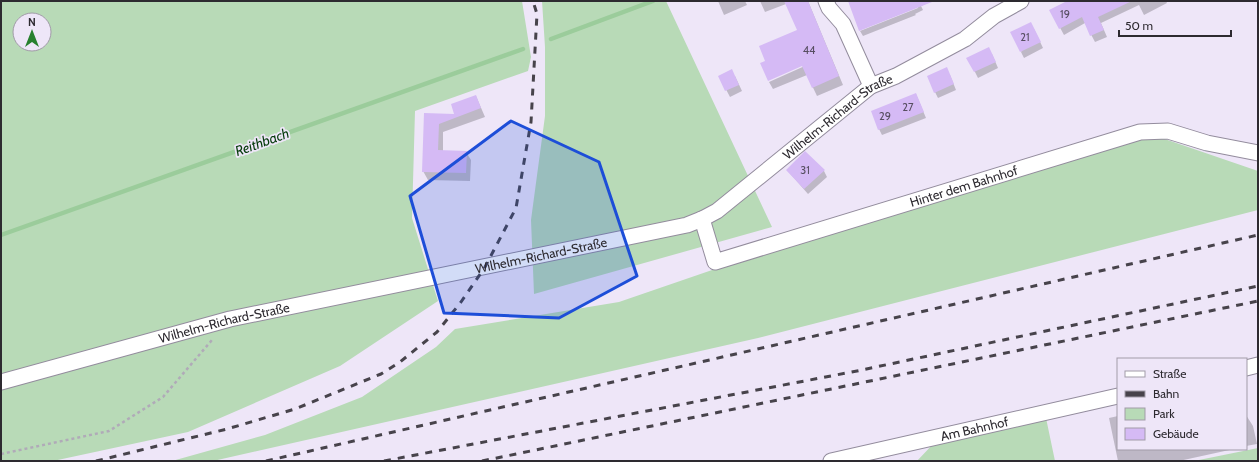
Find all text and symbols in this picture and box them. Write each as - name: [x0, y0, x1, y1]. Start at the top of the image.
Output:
- house number: 19: [1060, 7, 1070, 21]
- north arrow: [12, 12, 52, 52]
- scale bar: [1119, 12, 1231, 38]
- text: N: [28, 15, 36, 29]
- text: 50 m: [1125, 18, 1153, 33]
- house number: 21: [1020, 30, 1030, 44]
- house number: 44: [803, 43, 816, 57]
- street label: Wilhelm-Richard-Straße: [779, 70, 895, 163]
- house number: 27: [902, 100, 914, 114]
- house number: 29: [879, 109, 891, 123]
- water label: Reithbach: [233, 124, 291, 160]
- street label: Hinter dem Bahnhof: [908, 162, 1020, 210]
- house number: 31: [800, 163, 810, 177]
- street label: Wilhelm-Richard-Straße: [474, 234, 609, 276]
- street label: Wilhelm-Richard-Straße: [157, 299, 291, 346]
- legend: [1117, 358, 1247, 450]
- text: Straße: [1153, 366, 1186, 381]
- text: Bahn: [1153, 386, 1179, 401]
- text: Park: [1153, 406, 1175, 421]
- street label: Am Bahnhof: [939, 413, 1011, 444]
- text: Gebäude: [1153, 426, 1199, 441]

